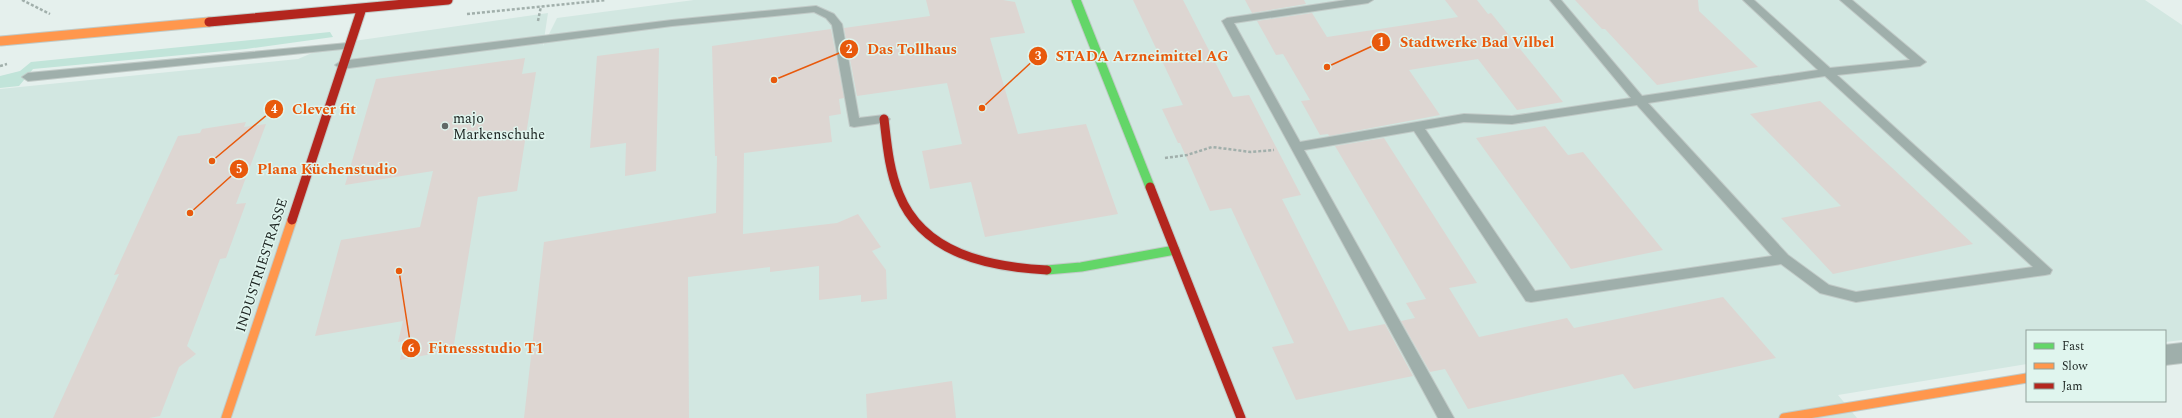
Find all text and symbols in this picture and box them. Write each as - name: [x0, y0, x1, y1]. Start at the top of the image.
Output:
- callout: Stadtwerke Bad Vilbel: [1371, 28, 1562, 55]
- text: Stadtwerke Bad Vilbel: [1400, 31, 1554, 54]
- text: 1: [1378, 33, 1384, 52]
- callout: Das Tollhaus: [839, 35, 965, 62]
- text: Das Tollhaus: [867, 38, 957, 61]
- text: 2: [846, 40, 853, 59]
- callout: STADA Arzneimittel AG: [1028, 42, 1237, 69]
- text: STADA Arzneimittel AG: [1055, 45, 1229, 68]
- text: 3: [1035, 47, 1042, 66]
- callout: Clever fit: [264, 96, 364, 123]
- text: Clever fit: [292, 98, 356, 121]
- text: 4: [271, 100, 278, 119]
- place label: majo Markenschuhe: [453, 108, 545, 145]
- marker: majo Markenschuhe: [440, 121, 450, 131]
- callout: Plana Küchenstudio: [229, 155, 405, 182]
- text: Plana Küchenstudio: [257, 158, 397, 181]
- text: 5: [236, 160, 242, 179]
- street label: INDUSTRIESTRASSE: [230, 195, 293, 335]
- legend: [2026, 330, 2166, 402]
- callout: Fitnessstudio T1: [401, 334, 552, 361]
- text: Fitnessstudio T1: [428, 337, 544, 360]
- text: Fast: [2062, 337, 2084, 356]
- text: 6: [408, 339, 415, 358]
- text: Slow: [2062, 357, 2088, 376]
- text: Jam: [2062, 377, 2083, 396]

